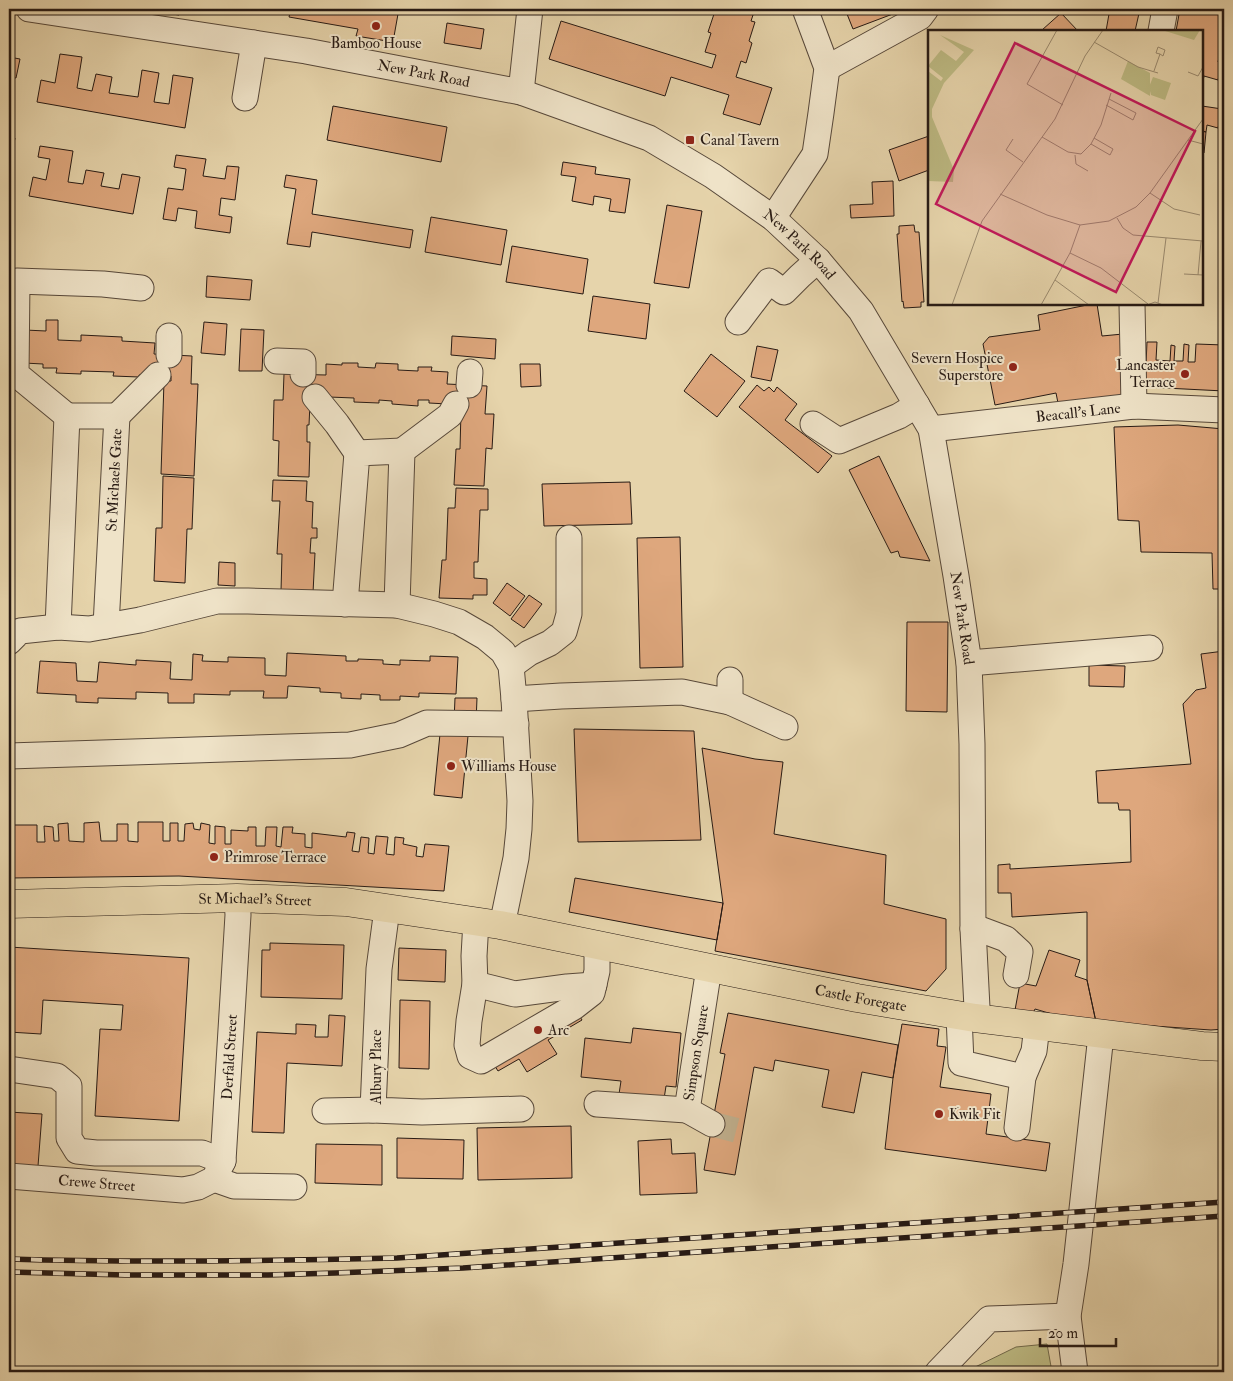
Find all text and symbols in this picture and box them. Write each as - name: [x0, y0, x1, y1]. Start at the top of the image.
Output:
- marker: Bamboo House: [370, 20, 382, 32]
- inset map: [928, 30, 1203, 305]
- place label: Bamboo House: [330, 34, 422, 53]
- street label: New Park Road: [376, 56, 472, 92]
- place label: Canal Tavern: [700, 131, 780, 150]
- marker: Canal Tavern: [684, 134, 696, 146]
- street label: New Park Road: [759, 205, 840, 284]
- place label: Severn Hospice Superstore: [911, 349, 1003, 386]
- place label: Lancaster Terrace: [1116, 356, 1175, 392]
- marker: Severn Hospice Superstore: [1007, 361, 1019, 373]
- marker: Lancaster Terrace: [1179, 368, 1191, 380]
- street label: Beacall's Lane: [1035, 399, 1122, 427]
- street label: St Michaels Gate: [102, 428, 127, 532]
- street label: New Park Road: [945, 571, 978, 667]
- place label: Williams House: [460, 757, 557, 776]
- marker: Williams House: [445, 760, 457, 772]
- place label: Primrose Terrace: [224, 848, 326, 867]
- marker: Primrose Terrace: [208, 851, 220, 863]
- street label: St Michael's Street: [198, 889, 312, 911]
- street label: Castle Foregate: [813, 981, 908, 1016]
- street label: Simpson Square: [680, 1004, 713, 1102]
- street label: Derfald Street: [218, 1014, 242, 1100]
- place label: Arc: [547, 1021, 569, 1040]
- marker: Arc: [532, 1024, 544, 1036]
- street label: Albury Place: [367, 1030, 386, 1105]
- place label: Kwik Fit: [949, 1105, 1001, 1124]
- marker: Kwik Fit: [933, 1108, 945, 1120]
- street label: Crewe Street: [57, 1171, 136, 1196]
- scale bar: [1040, 1316, 1117, 1348]
- text: 20 m: [1048, 1324, 1078, 1343]

